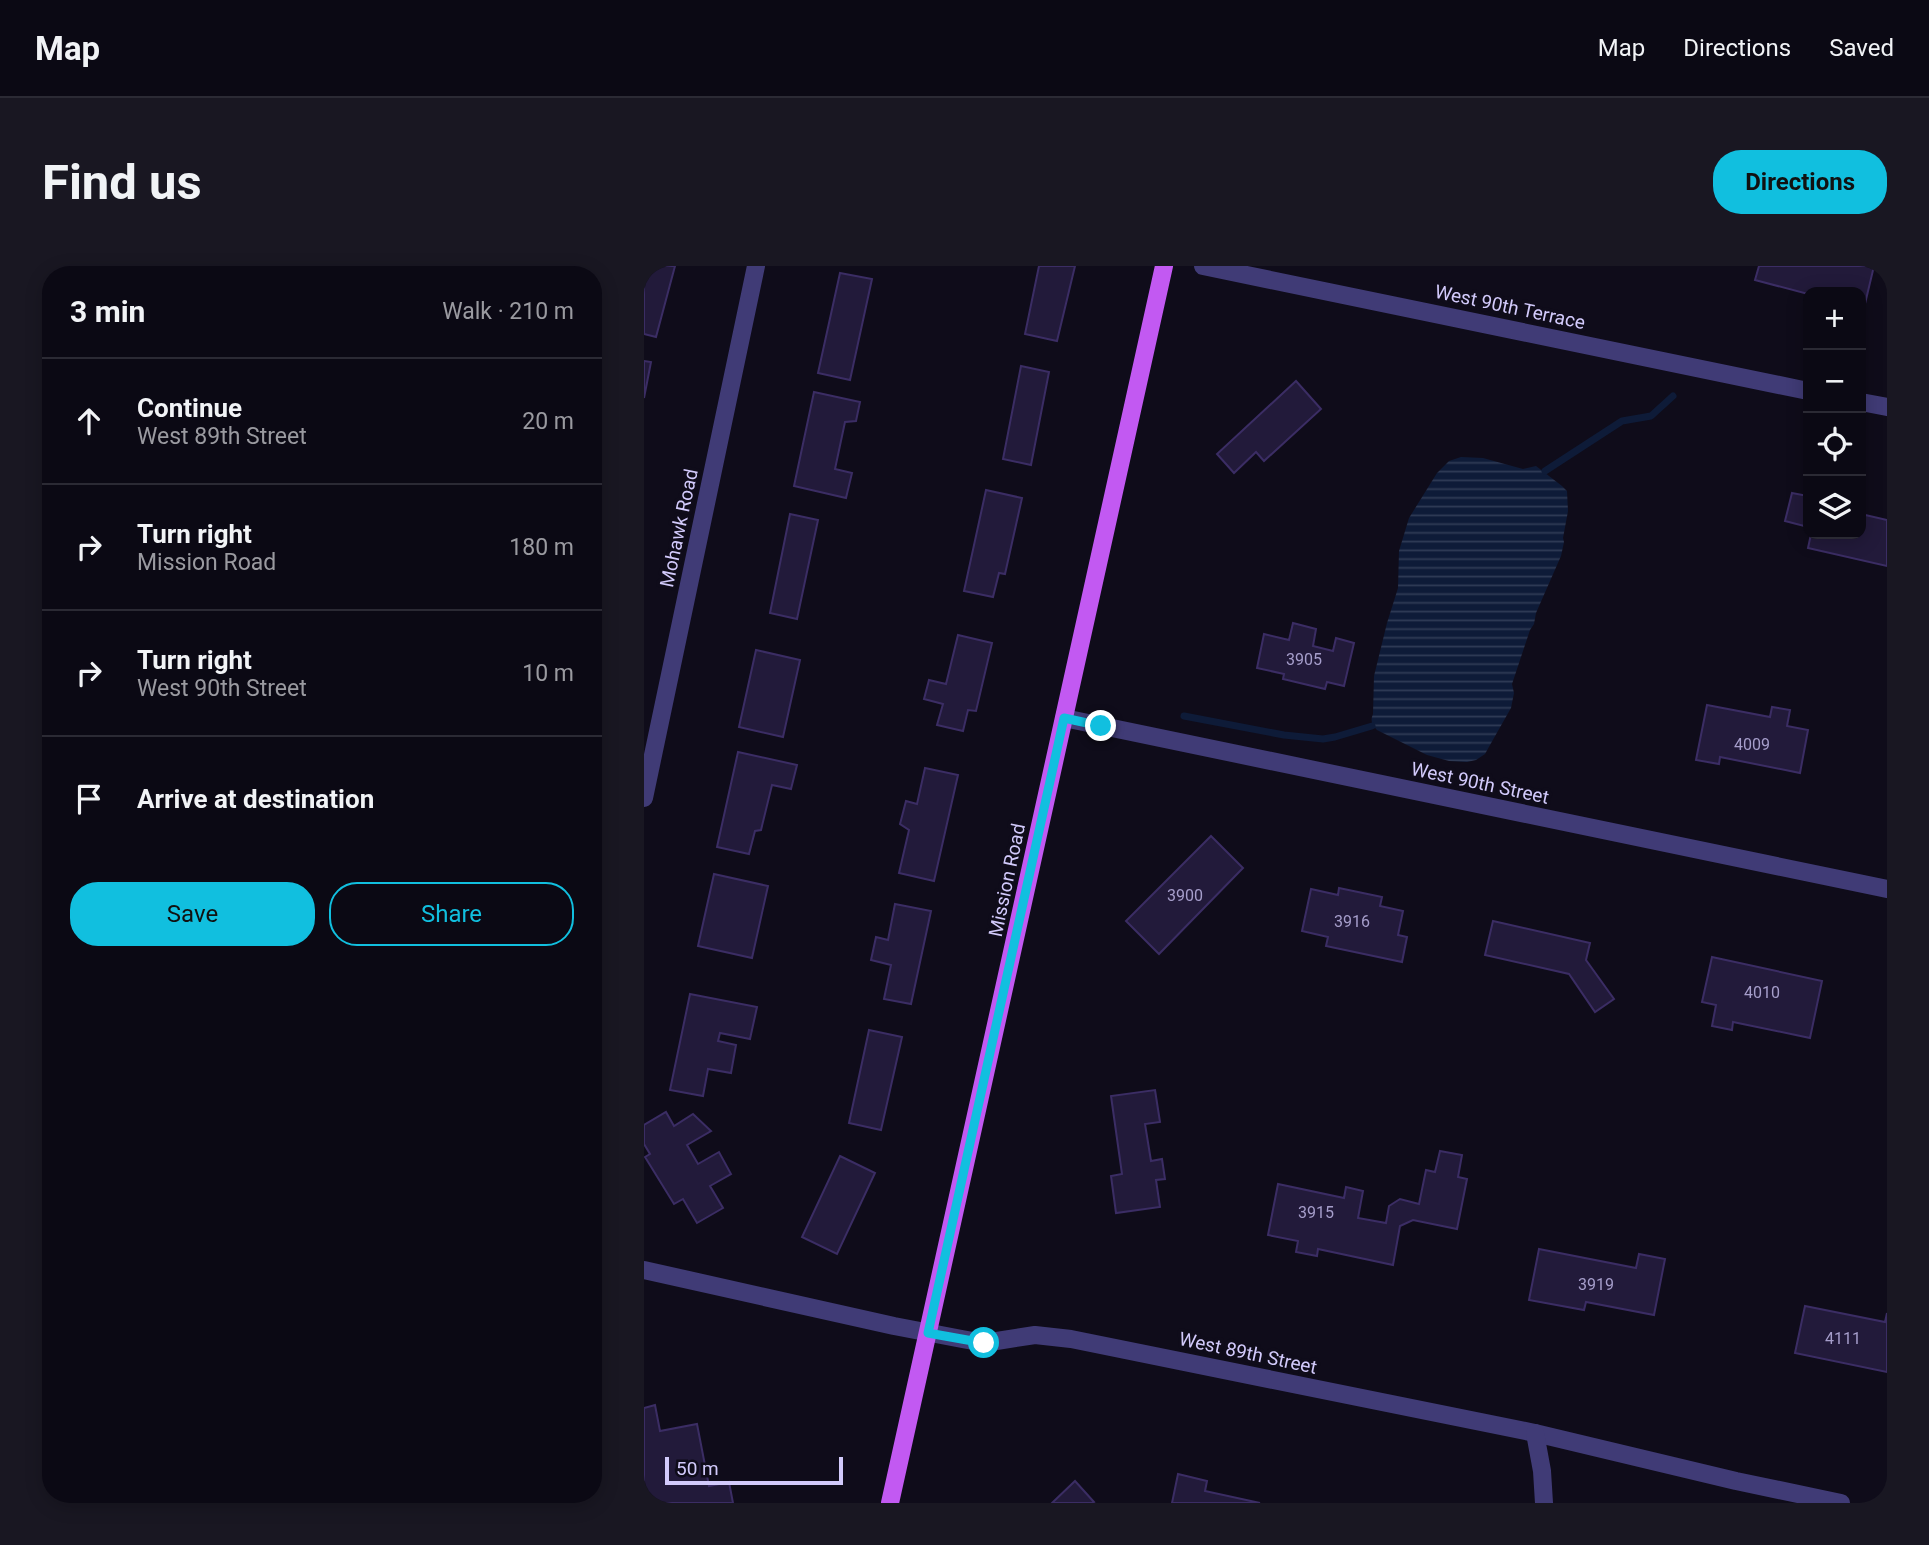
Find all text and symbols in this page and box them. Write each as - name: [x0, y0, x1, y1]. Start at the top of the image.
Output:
- text: Map: [35, 29, 100, 68]
- text: Map: [1598, 34, 1645, 62]
- text: Directions: [1683, 34, 1791, 62]
- text: Saved: [1829, 34, 1894, 62]
- button: Directions: [1713, 150, 1887, 214]
- text: Find us: [42, 154, 202, 211]
- street label: West 90th Terrace: [1433, 280, 1587, 334]
- map controls: [1803, 287, 1866, 539]
- button: +: [1803, 287, 1866, 350]
- text: 3 min: [70, 294, 145, 329]
- text: Walk · 210 m: [442, 298, 574, 325]
- button: −: [1803, 350, 1866, 413]
- text: Continue: [137, 393, 242, 423]
- icon: ahead: [70, 402, 108, 440]
- text: 20 m: [522, 408, 574, 435]
- button: locate: [1803, 413, 1866, 476]
- text: West 89th Street: [137, 423, 307, 450]
- street label: Mohawk Road: [655, 467, 703, 589]
- button: layers: [1803, 476, 1866, 539]
- text: Turn right: [137, 519, 252, 549]
- icon: right: [70, 528, 108, 566]
- text: 180 m: [509, 534, 574, 561]
- text: Mission Road: [137, 549, 276, 576]
- text: Turn right: [137, 645, 252, 675]
- house number: 3905: [1286, 650, 1322, 669]
- icon: right: [70, 654, 108, 692]
- text: 10 m: [522, 660, 574, 687]
- text: West 90th Street: [137, 675, 307, 702]
- route end: [1085, 710, 1116, 741]
- house number: 4009: [1734, 735, 1770, 754]
- street label: West 90th Street: [1409, 757, 1551, 809]
- icon: arrive: [70, 780, 108, 818]
- text: Arrive at destination: [137, 784, 374, 814]
- street label: Mission Road: [984, 821, 1030, 939]
- button: Save: [70, 882, 315, 946]
- button: Share: [329, 882, 574, 946]
- house number: 3900: [1167, 886, 1203, 905]
- house number: 3916: [1334, 912, 1370, 931]
- house number: 4010: [1744, 983, 1780, 1002]
- house number: 3915: [1298, 1203, 1334, 1222]
- house number: 3919: [1578, 1275, 1614, 1294]
- route start: [968, 1327, 999, 1358]
- street label: West 89th Street: [1177, 1327, 1319, 1379]
- house number: 4111: [1825, 1329, 1861, 1348]
- scale bar: [665, 1454, 844, 1486]
- text: 50 m: [676, 1457, 719, 1480]

